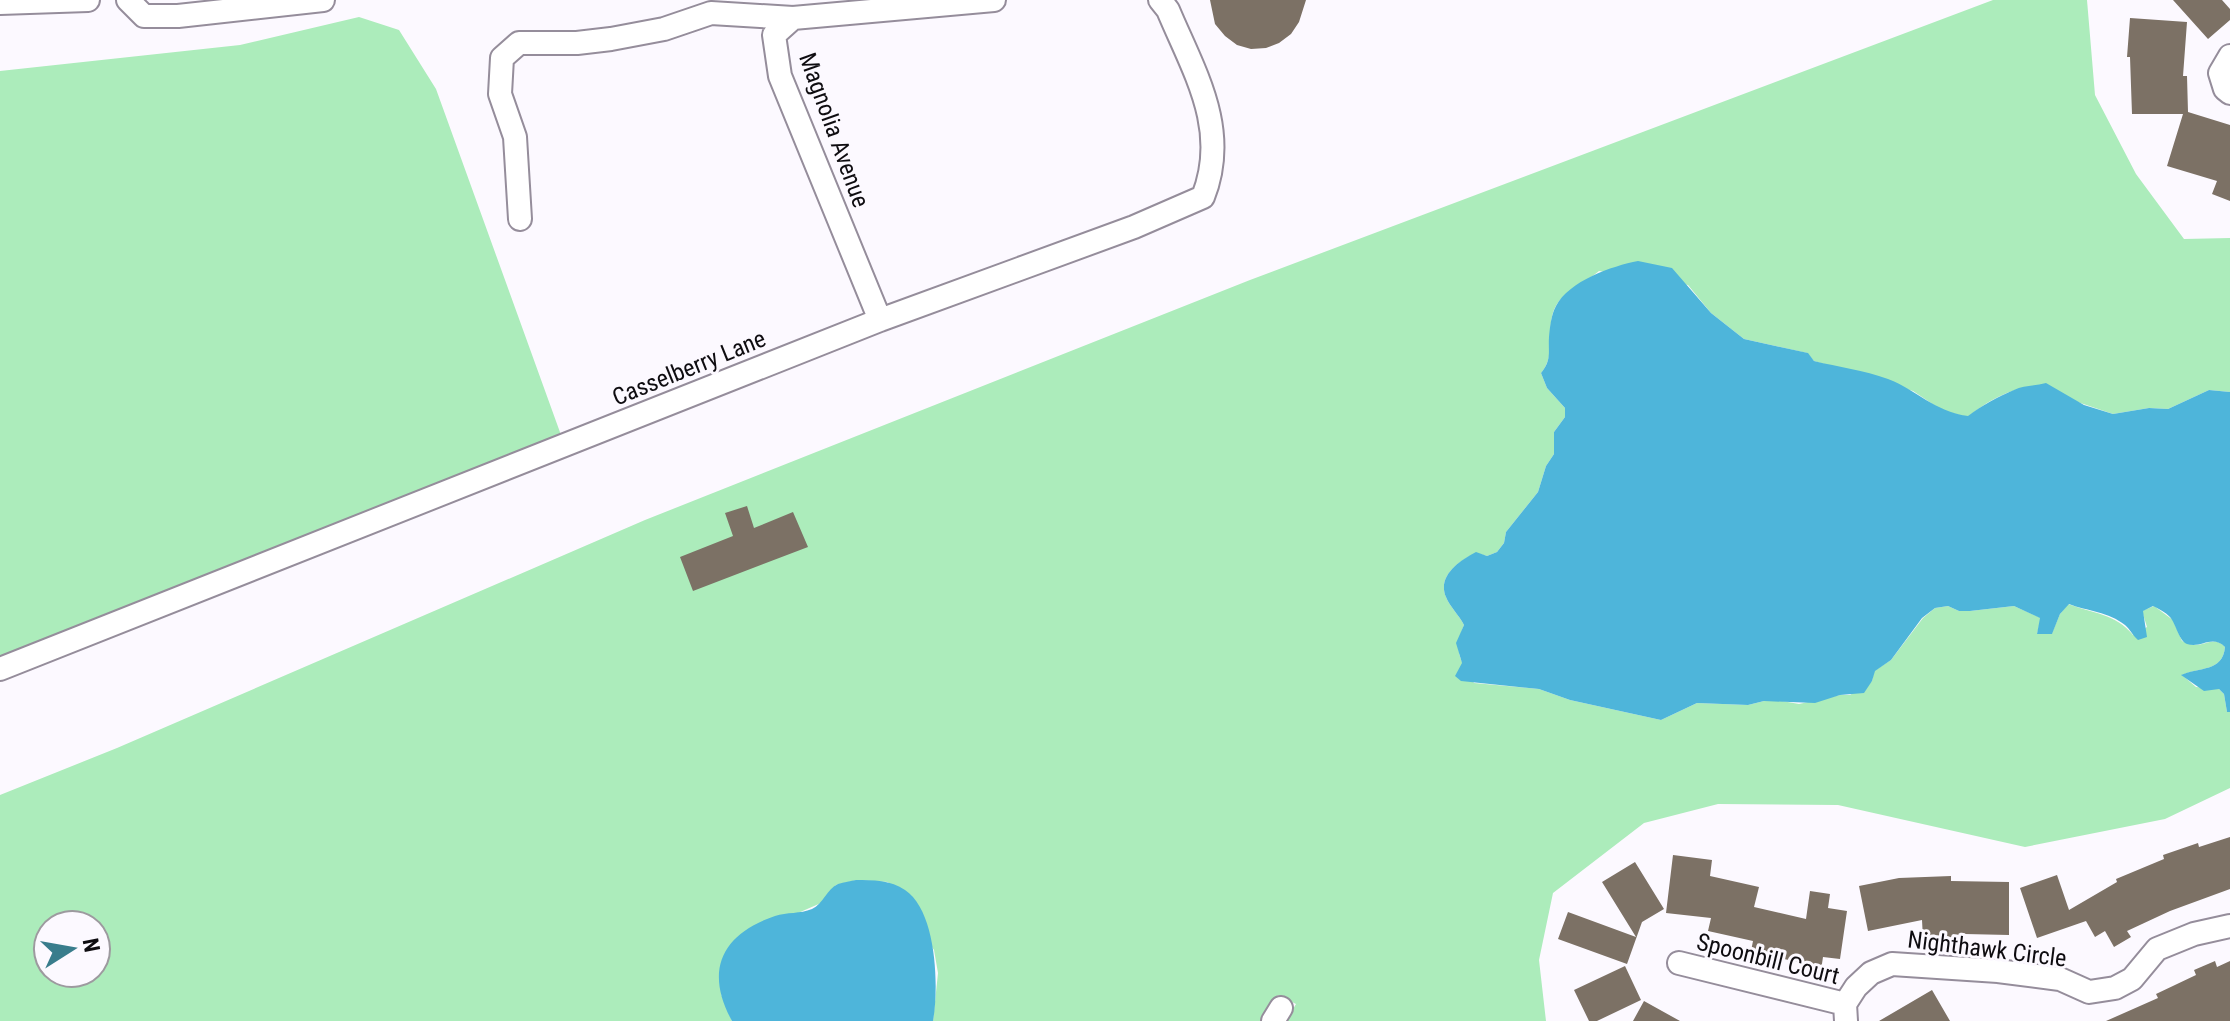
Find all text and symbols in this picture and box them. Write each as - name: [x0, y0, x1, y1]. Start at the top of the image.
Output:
- street label: Magnolia Avenue: [793, 49, 875, 211]
- street label: Casselberry Lane: [608, 324, 770, 412]
- north arrow: [32, 909, 112, 989]
- street label: Nighthawk Circle: [1906, 925, 2068, 973]
- street label: Spoonbill Court: [1694, 928, 1842, 990]
- text: N: [78, 936, 105, 954]

